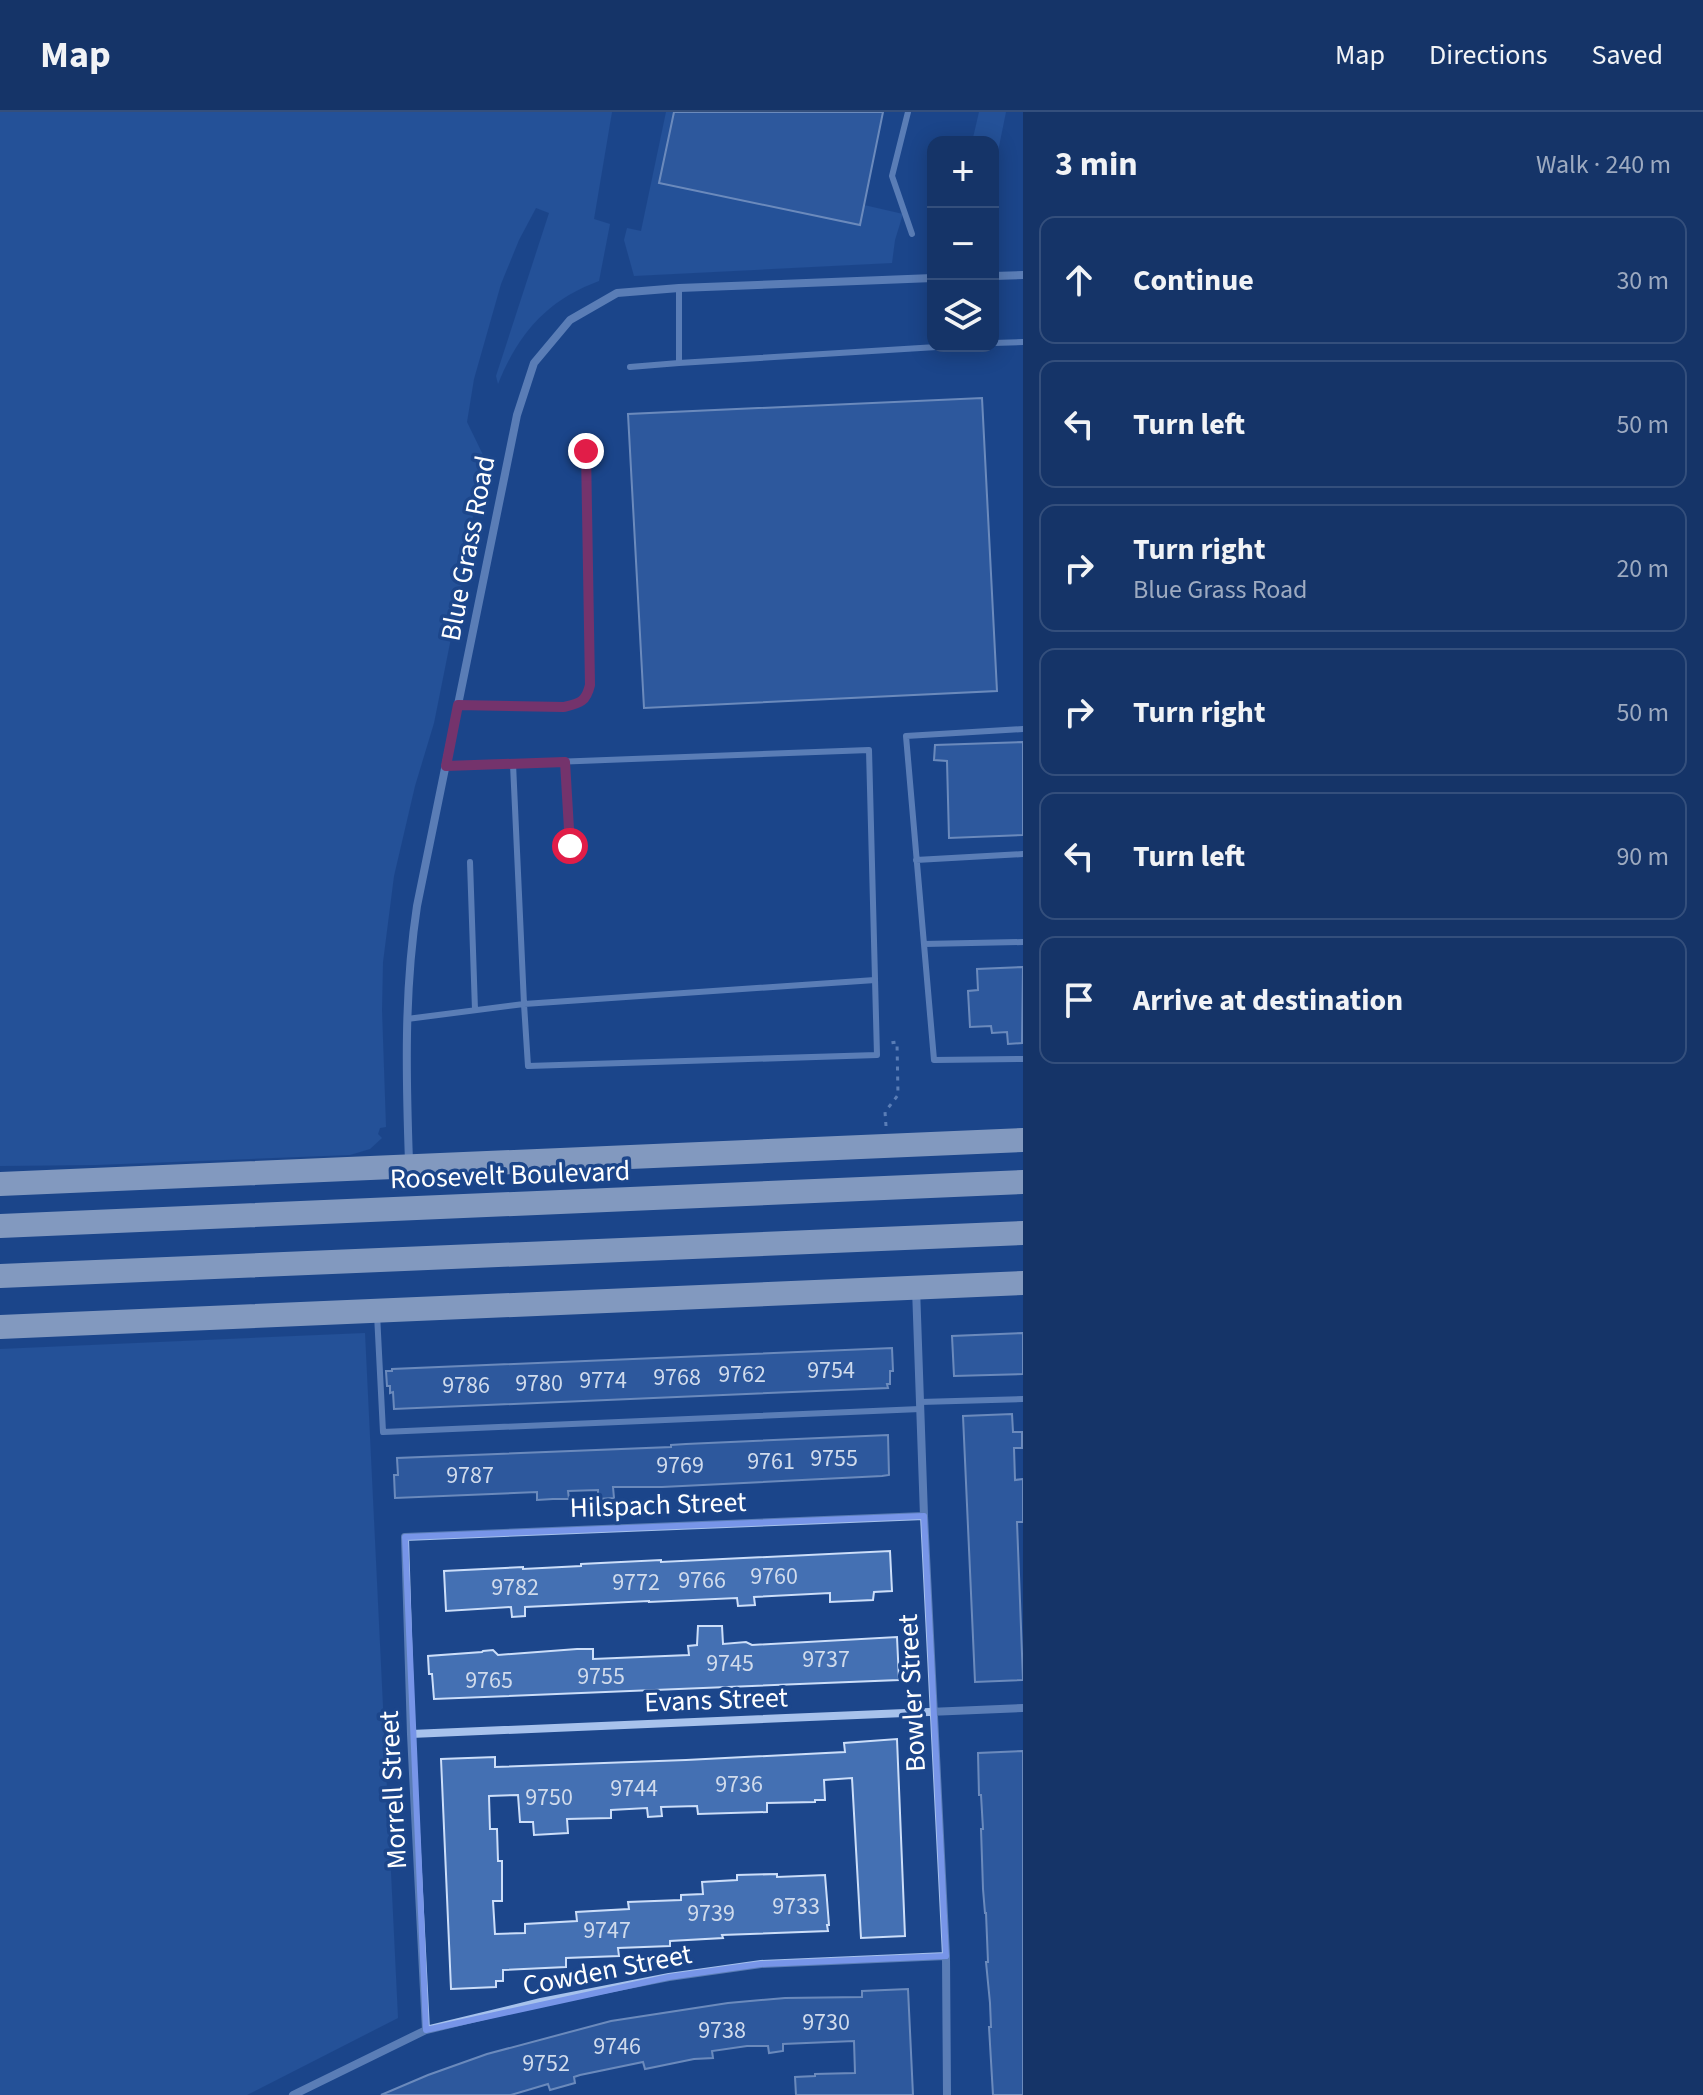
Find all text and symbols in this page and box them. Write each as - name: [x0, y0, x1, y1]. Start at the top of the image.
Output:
- text: Map: [40, 28, 111, 82]
- text: Map: [1335, 35, 1385, 75]
- text: Directions: [1429, 35, 1548, 75]
- text: Saved: [1592, 35, 1663, 75]
- map controls: [927, 136, 999, 352]
- button: +: [927, 136, 999, 208]
- text: 3 min: [1055, 140, 1138, 189]
- text: Walk · 240 m: [1536, 146, 1671, 183]
- button: −: [927, 208, 999, 280]
- icon: ahead: [1057, 258, 1101, 302]
- text: Continue: [1133, 259, 1254, 302]
- text: 30 m: [1616, 262, 1669, 299]
- button: layers: [927, 280, 999, 352]
- icon: left: [1057, 402, 1101, 446]
- text: Turn left: [1133, 403, 1245, 446]
- text: 50 m: [1616, 406, 1669, 443]
- route end: [568, 433, 604, 469]
- street label: Blue Grass Road: [430, 452, 506, 644]
- text: Turn right: [1133, 528, 1265, 571]
- icon: right: [1057, 546, 1101, 590]
- text: 20 m: [1616, 550, 1669, 587]
- text: Blue Grass Road: [1133, 571, 1308, 608]
- icon: right: [1057, 690, 1101, 734]
- text: Turn right: [1133, 691, 1265, 734]
- text: 50 m: [1616, 694, 1669, 731]
- route start: [552, 828, 588, 864]
- icon: left: [1057, 834, 1101, 878]
- text: Turn left: [1133, 835, 1245, 878]
- text: 90 m: [1616, 838, 1669, 875]
- icon: arrive: [1057, 978, 1101, 1022]
- text: Arrive at destination: [1133, 979, 1403, 1022]
- street label: Roosevelt Boulevard: [389, 1151, 631, 1199]
- house number: 9754: [807, 1353, 855, 1388]
- house number: 9762: [718, 1357, 766, 1392]
- house number: 9768: [653, 1360, 701, 1395]
- house number: 9774: [579, 1363, 627, 1398]
- house number: 9780: [515, 1366, 563, 1401]
- house number: 9786: [442, 1368, 490, 1403]
- house number: 9755: [810, 1441, 858, 1476]
- house number: 9761: [747, 1444, 795, 1479]
- house number: 9769: [656, 1448, 704, 1483]
- house number: 9787: [446, 1458, 494, 1493]
- street label: Hilspach Street: [569, 1482, 748, 1528]
- house number: 9760: [750, 1559, 798, 1594]
- house number: 9766: [678, 1563, 726, 1598]
- house number: 9772: [612, 1565, 660, 1600]
- house number: 9782: [491, 1570, 539, 1605]
- street label: Bowler Street: [888, 1612, 936, 1773]
- house number: 9737: [802, 1642, 850, 1677]
- house number: 9745: [706, 1646, 754, 1681]
- house number: 9755: [577, 1659, 625, 1694]
- house number: 9765: [465, 1663, 513, 1698]
- street label: Evans Street: [643, 1677, 789, 1722]
- street label: Morrell Street: [369, 1709, 417, 1870]
- house number: 9736: [715, 1767, 763, 1802]
- house number: 9744: [610, 1771, 658, 1806]
- house number: 9750: [525, 1780, 573, 1815]
- house number: 9733: [772, 1889, 820, 1924]
- house number: 9739: [687, 1896, 735, 1931]
- house number: 9747: [583, 1913, 631, 1948]
- street label: Cowden Street: [519, 1934, 696, 2006]
- house number: 9730: [802, 2005, 850, 2040]
- house number: 9738: [698, 2013, 746, 2048]
- house number: 9746: [593, 2029, 641, 2064]
- house number: 9752: [522, 2046, 570, 2081]

